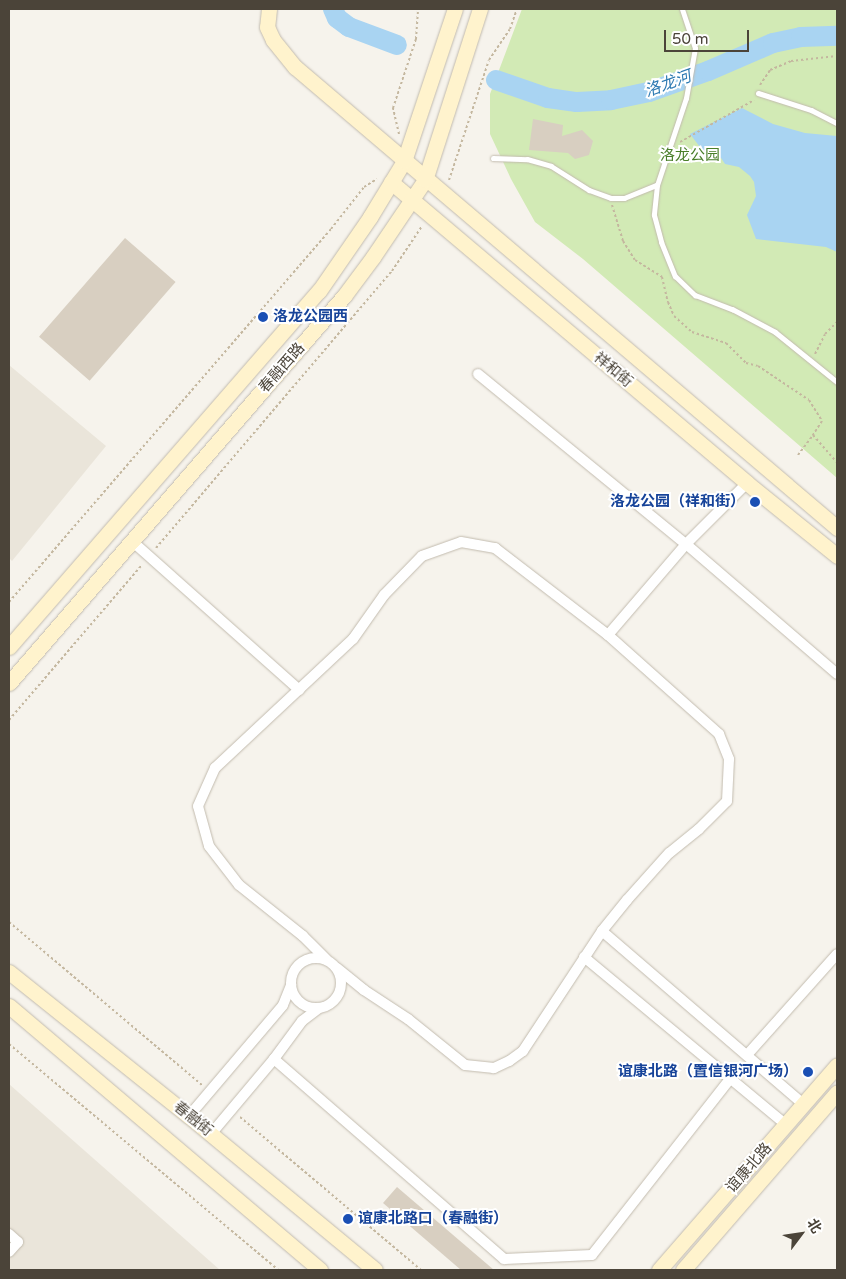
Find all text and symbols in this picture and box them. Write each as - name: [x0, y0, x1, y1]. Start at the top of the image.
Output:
- scale bar: [666, 20, 751, 52]
- text: 50 m: [672, 30, 709, 48]
- water label: 洛龙河: [642, 67, 694, 101]
- park label: 洛龙公园: [660, 147, 720, 165]
- place label: 洛龙公园西: [273, 308, 348, 326]
- marker: 洛龙公园西: [257, 311, 269, 323]
- street label: 春融西路: [256, 339, 308, 397]
- street label: 祥和街: [590, 349, 636, 391]
- place label: 洛龙公园（祥和街）: [610, 493, 745, 511]
- marker: 洛龙公园（祥和街）: [749, 496, 761, 508]
- place label: 谊康北路（置信银河广场）: [618, 1063, 798, 1081]
- marker: 谊康北路（置信银河广场）: [802, 1066, 814, 1078]
- street label: 春融街: [170, 1098, 216, 1140]
- street label: 谊康北路: [723, 1139, 775, 1197]
- north arrow: [776, 1209, 826, 1259]
- place label: 谊康北路口（春融街）: [358, 1210, 508, 1228]
- marker: 谊康北路口（春融街）: [342, 1213, 354, 1225]
- text: 北: [803, 1216, 825, 1236]

